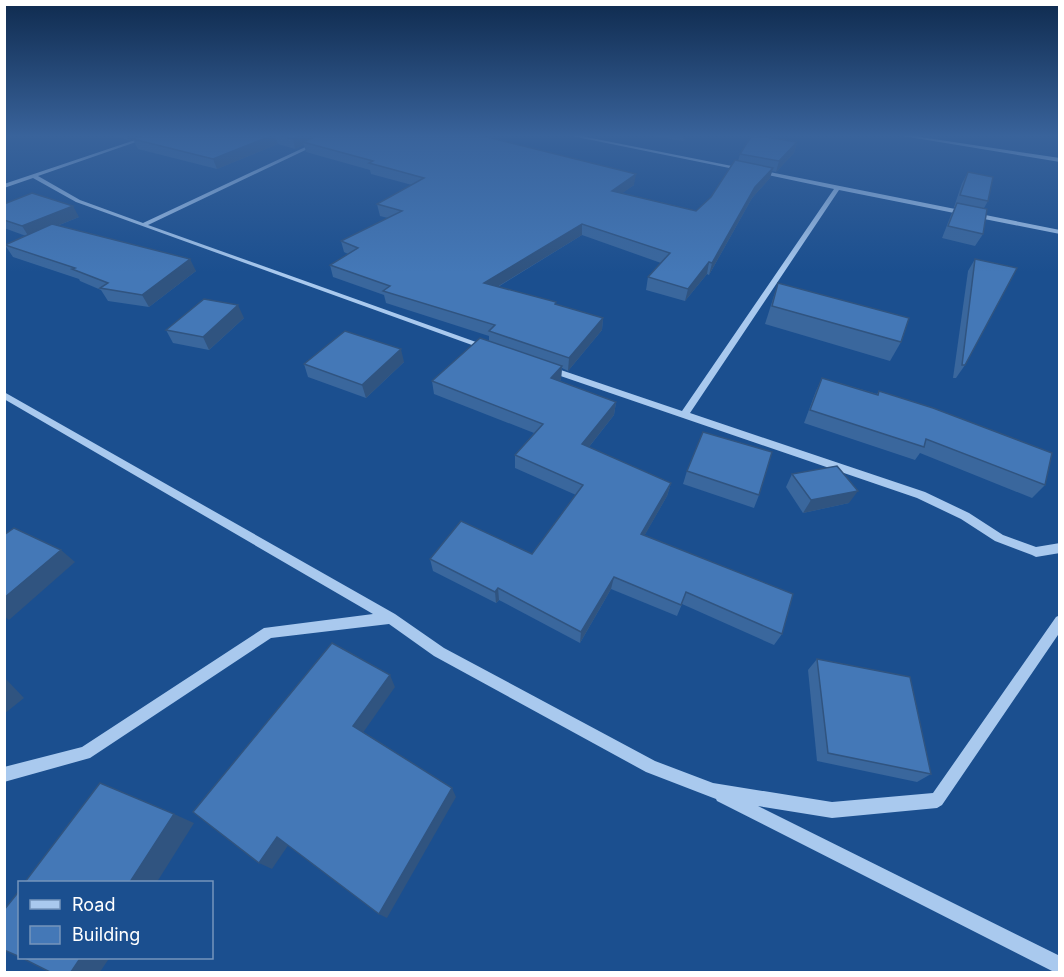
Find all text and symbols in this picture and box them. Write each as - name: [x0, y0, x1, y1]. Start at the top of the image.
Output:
- legend: [18, 881, 213, 959]
- text: Road: [72, 894, 115, 915]
- text: Building: [72, 924, 140, 945]

